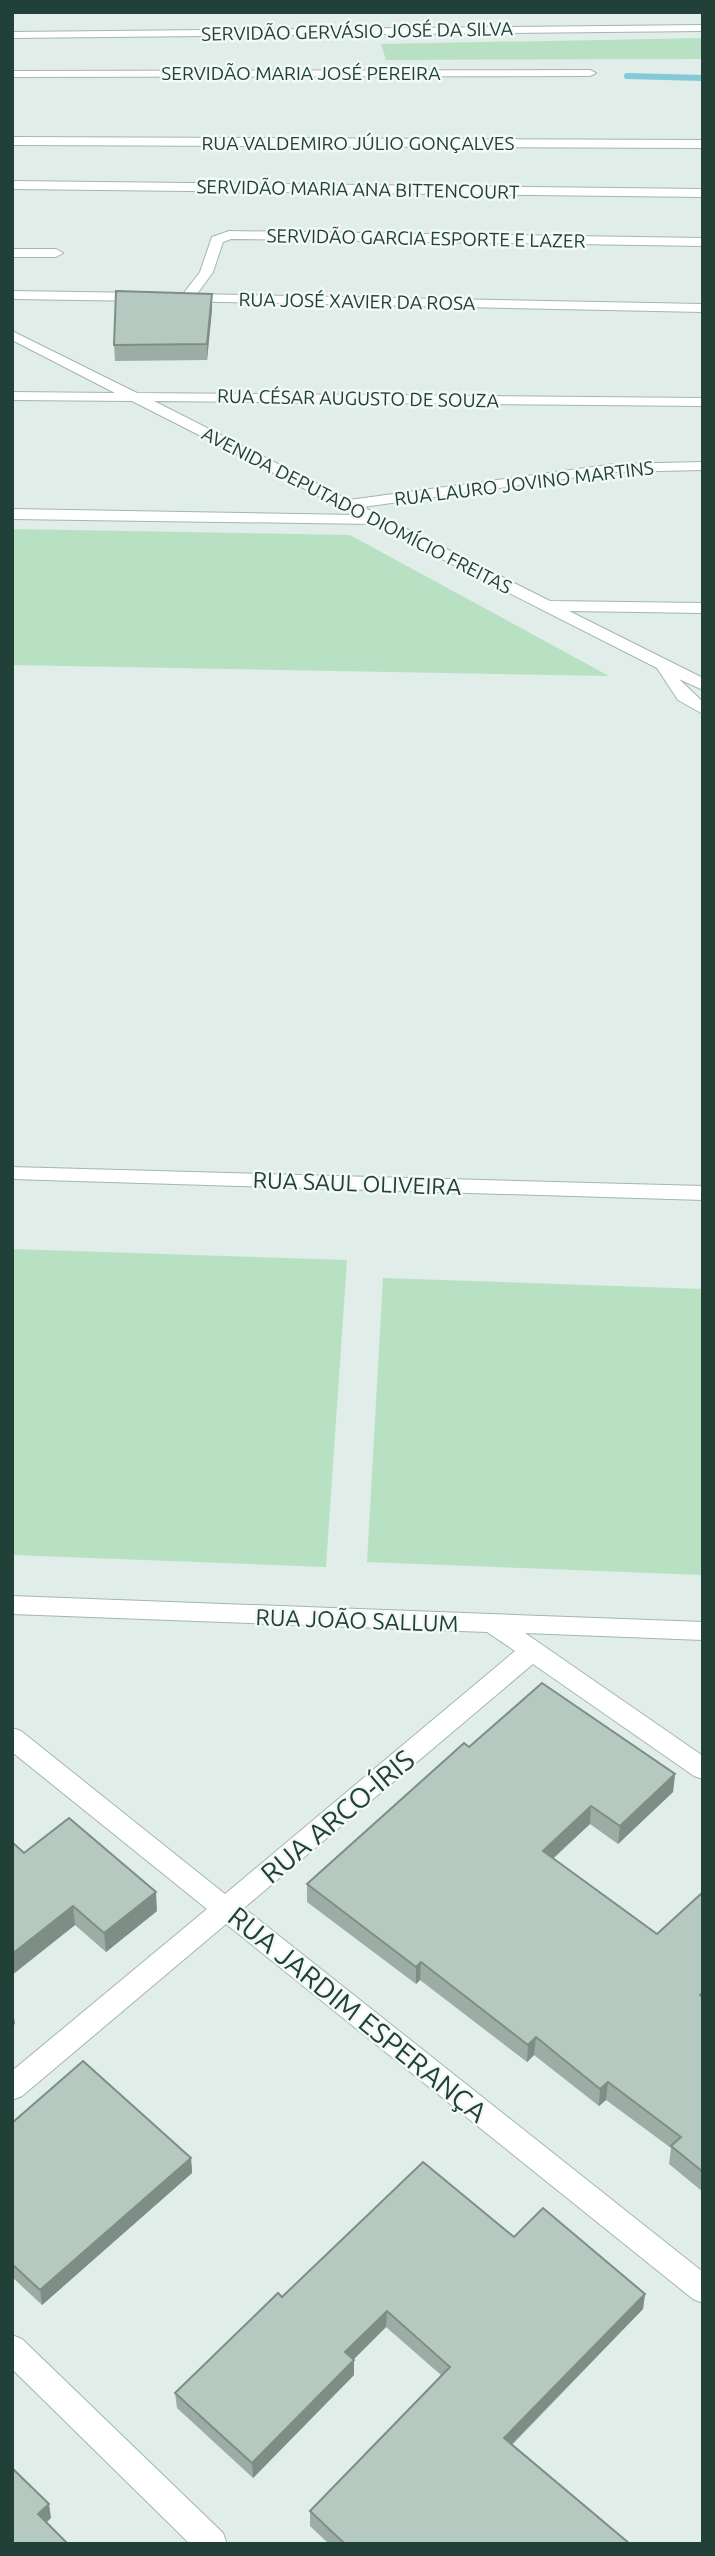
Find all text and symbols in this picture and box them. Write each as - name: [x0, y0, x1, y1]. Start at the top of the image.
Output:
- street label: SERVIDÃO GERVÁSIO JOSÉ DA SILVA: [201, 17, 514, 45]
- street label: SERVIDÃO MARIA JOSÉ PEREIRA: [161, 62, 441, 84]
- street label: RUA VALDEMIRO JÚLIO GONÇALVES: [202, 132, 514, 154]
- street label: SERVIDÃO MARIA ANA BITTENCOURT: [196, 175, 520, 203]
- street label: SERVIDÃO GARCIA ESPORTE E LAZER: [266, 224, 586, 252]
- street label: RUA JOSÉ XAVIER DA ROSA: [238, 288, 476, 314]
- street label: RUA CÉSAR AUGUSTO DE SOUZA: [217, 385, 500, 411]
- street label: AVENIDA DEPUTADO DIOMÍCIO FREITAS: [198, 422, 516, 598]
- street label: RUA LAURO JOVINO MARTINS: [393, 456, 655, 510]
- street label: RUA SAUL OLIVEIRA: [252, 1167, 462, 1199]
- street label: RUA JOÃO SALLUM: [255, 1604, 459, 1636]
- street label: RUA ARCO-ÍRIS: [254, 1742, 420, 1889]
- street label: RUA JARDIM ESPERANÇA: [223, 1900, 493, 2128]

